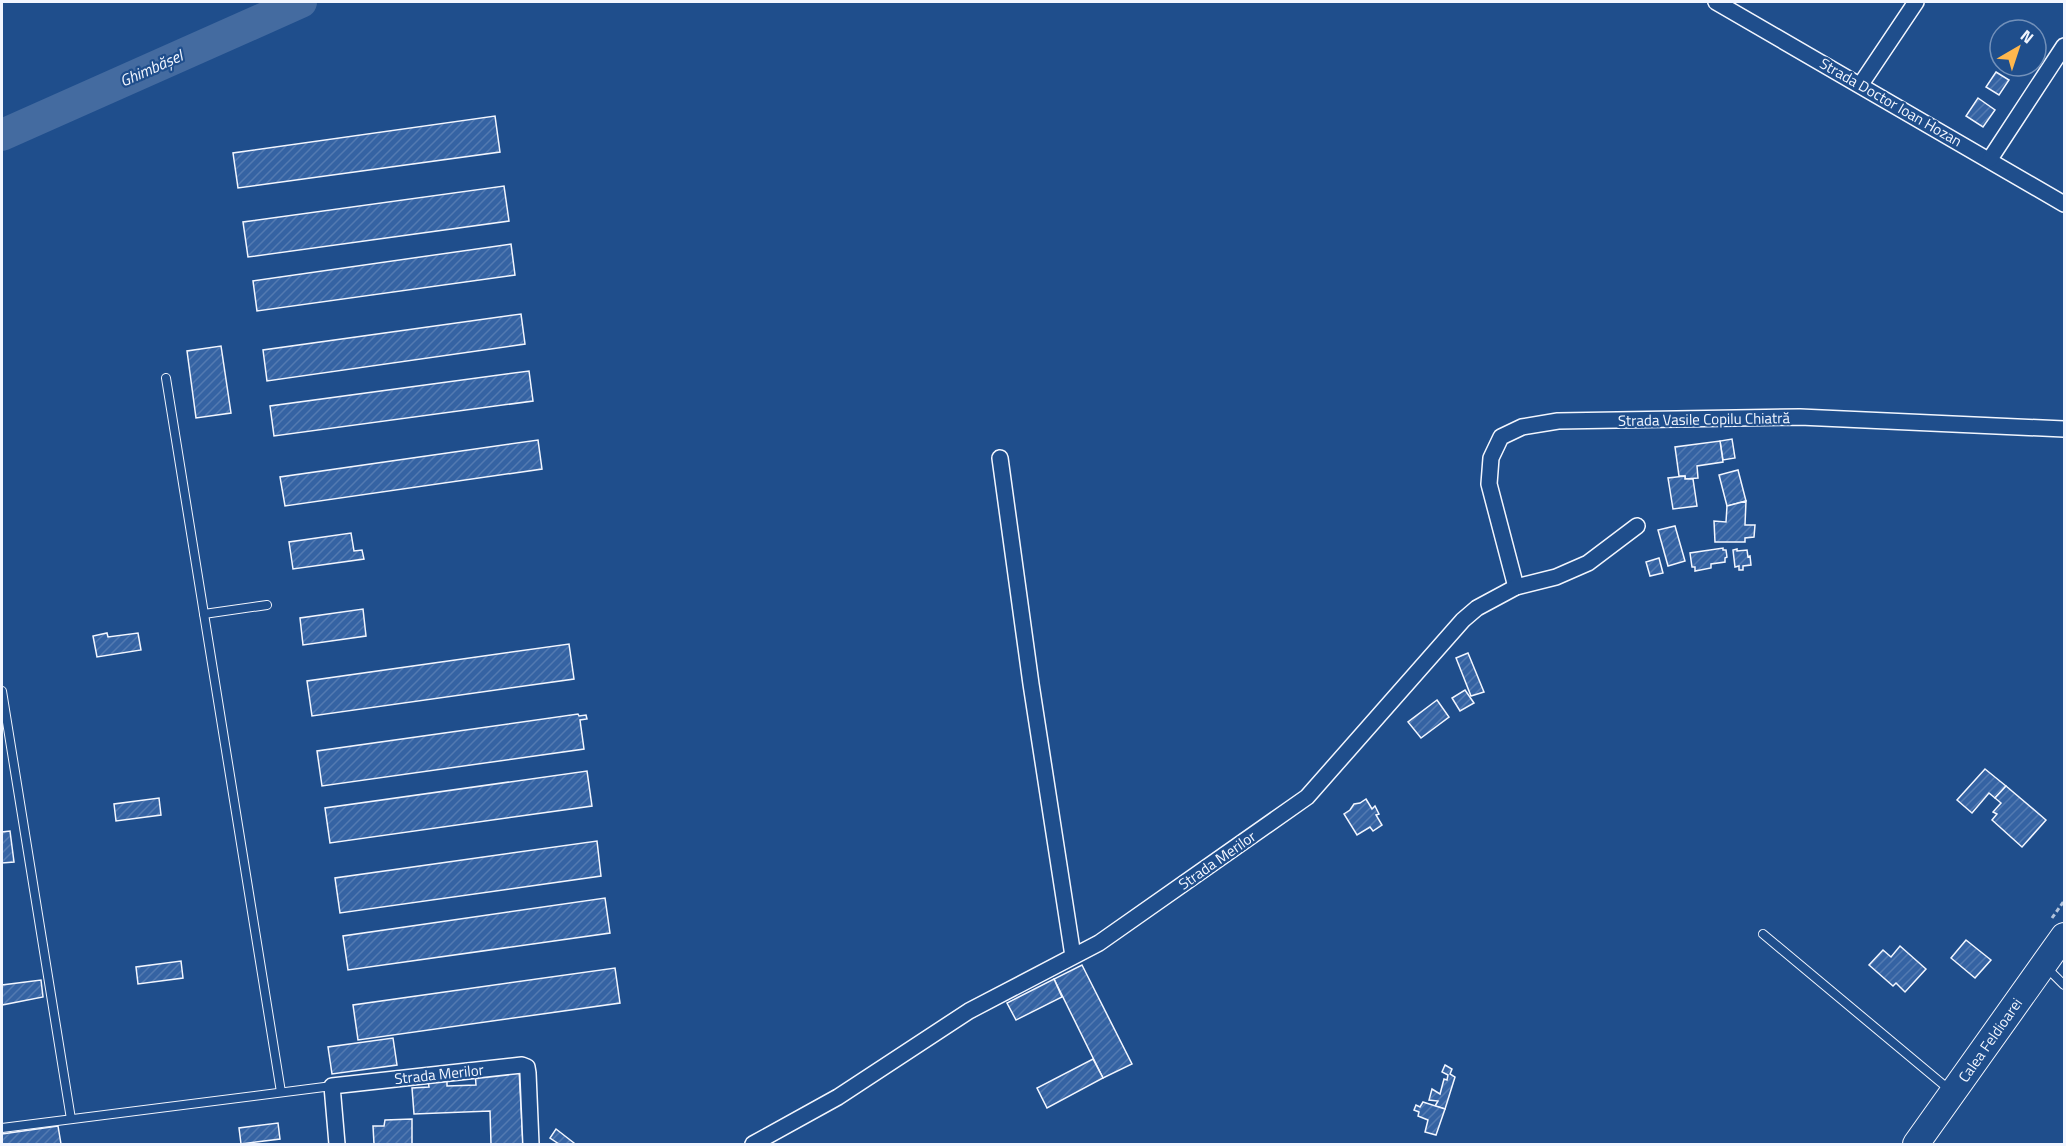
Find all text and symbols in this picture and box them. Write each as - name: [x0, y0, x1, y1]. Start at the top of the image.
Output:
- north arrow: [1988, 18, 2048, 78]
- text: N: [2016, 24, 2039, 49]
- water label: Ghimbășel: [116, 43, 188, 92]
- street label: Strada Doctor Ioan Hozan: [1815, 52, 1967, 152]
- street label: Strada Vasile Copilu Chiatră: [1618, 406, 1791, 432]
- street label: Strada Merilor: [1174, 825, 1260, 895]
- street label: Calea Feldioarei: [1952, 993, 2028, 1087]
- street label: Strada Merilor: [393, 1058, 485, 1090]

